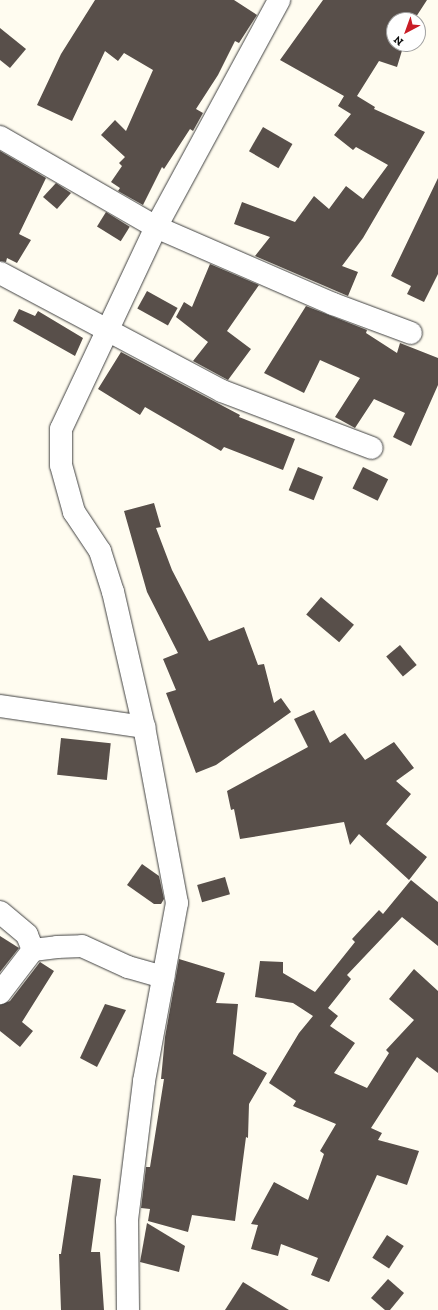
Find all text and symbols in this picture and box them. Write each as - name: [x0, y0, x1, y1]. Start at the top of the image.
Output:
- north arrow: [386, 12, 426, 52]
- text: N: [391, 33, 406, 48]

